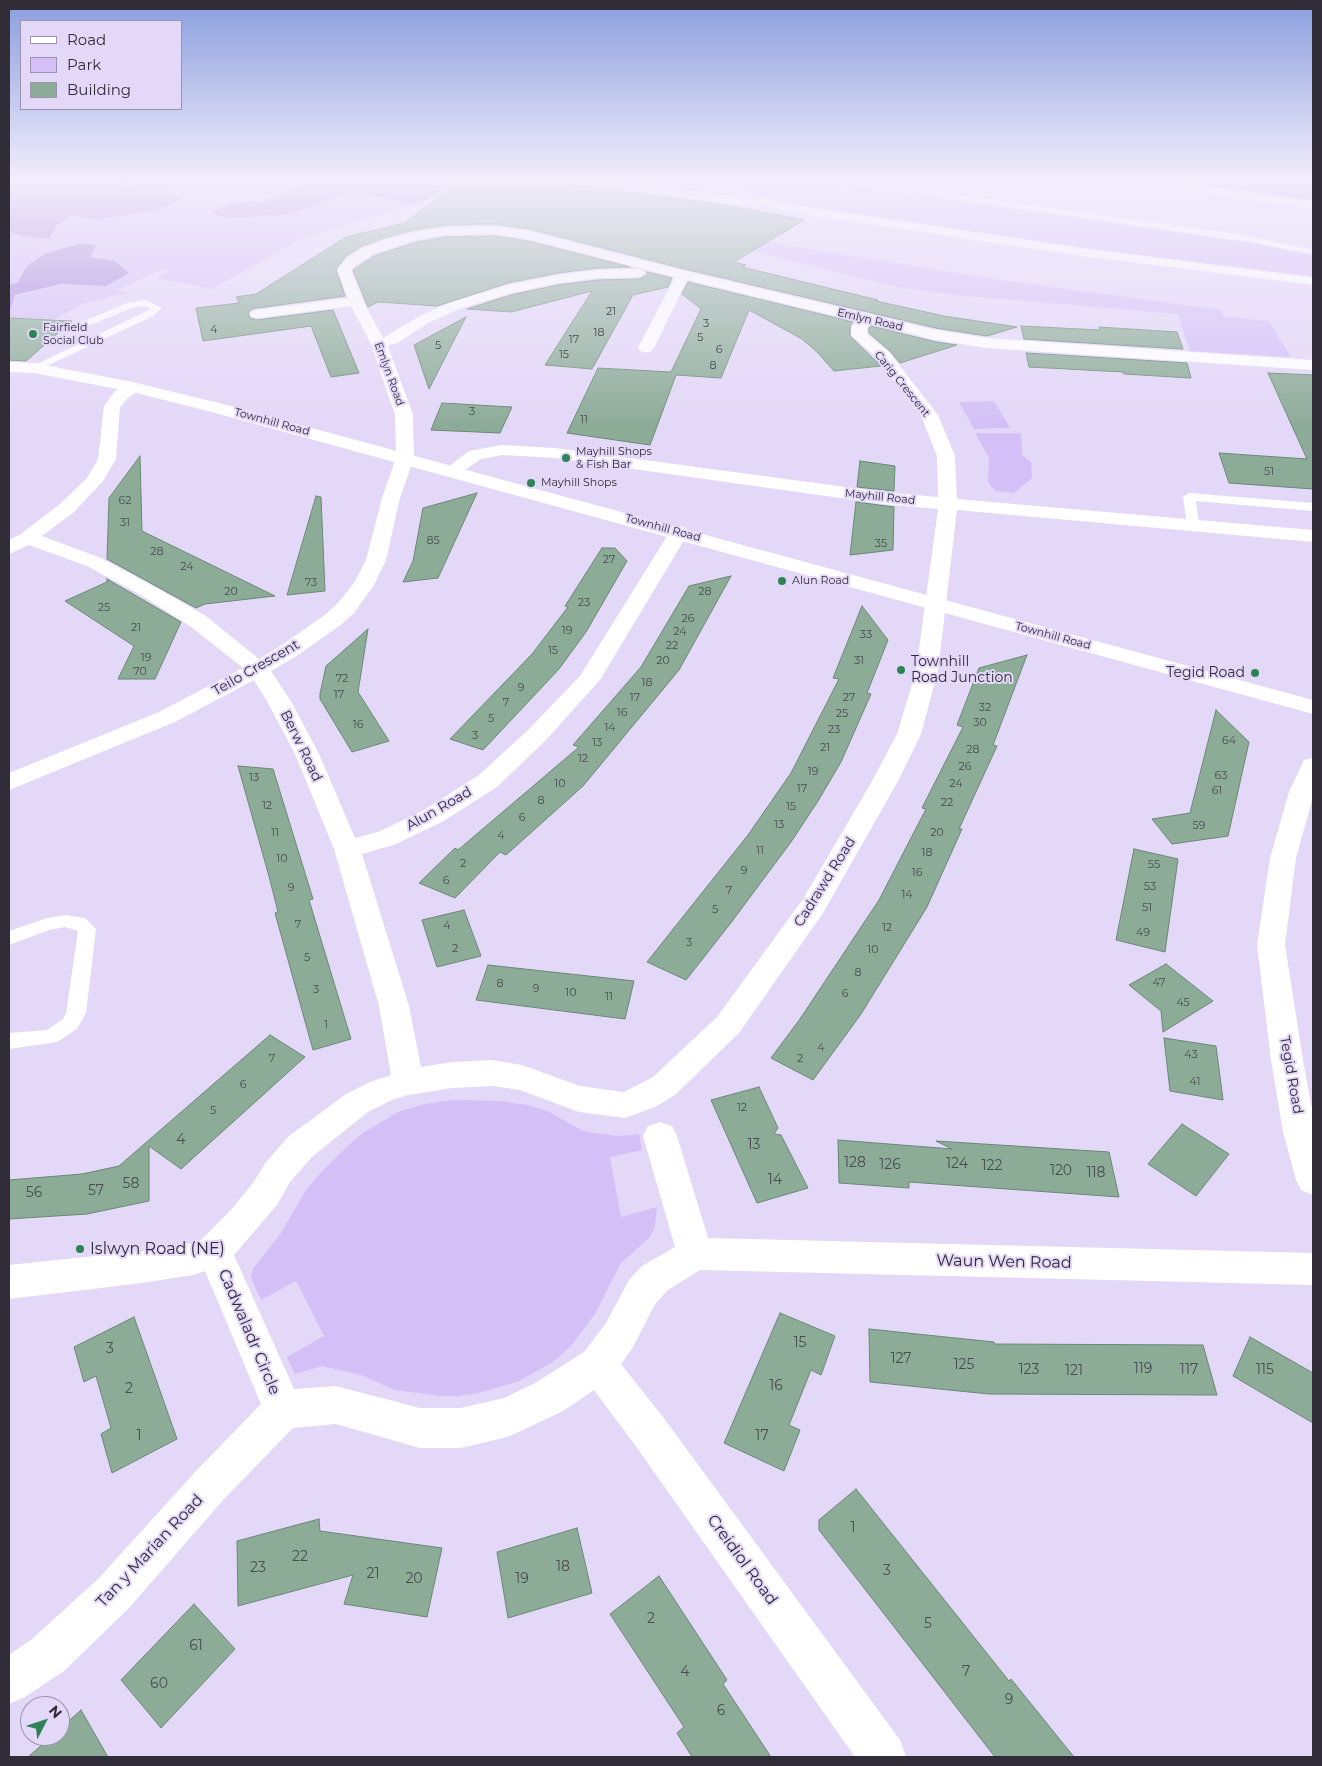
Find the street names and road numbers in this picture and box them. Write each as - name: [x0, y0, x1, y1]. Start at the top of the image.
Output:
- street label: Emlyn Road: [836, 306, 904, 334]
- street label: Emlyn Road: [371, 340, 407, 408]
- street label: Carig Crescent: [872, 349, 932, 419]
- street label: Townhill Road: [233, 406, 311, 438]
- street label: Mayhill Road: [844, 487, 916, 507]
- street label: Townhill Road: [624, 512, 702, 544]
- street label: Townhill Road: [1014, 620, 1092, 652]
- street label: Teilo Crescent: [209, 636, 303, 700]
- street label: Berw Road: [276, 708, 326, 784]
- street label: Alun Road: [403, 783, 475, 835]
- street label: Cadrawd Road: [791, 834, 859, 930]
- street label: Tegid Road: [1276, 1035, 1306, 1115]
- street label: Waun Wen Road: [936, 1251, 1072, 1273]
- street label: Cadwaladr Circle: [214, 1266, 284, 1398]
- street label: Tan y Marian Road: [93, 1490, 207, 1612]
- street label: Creidiol Road: [703, 1511, 781, 1609]

